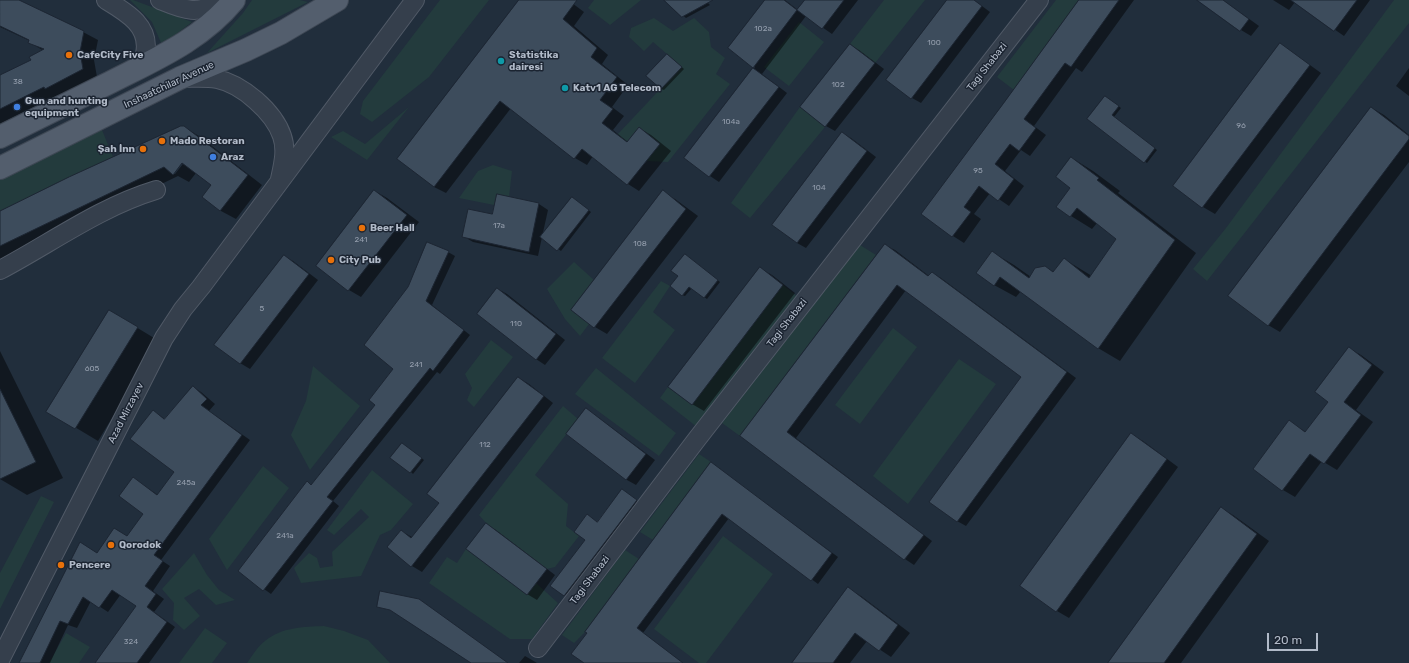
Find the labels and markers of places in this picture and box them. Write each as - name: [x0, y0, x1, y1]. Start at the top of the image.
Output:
- place label: CafeCity Five: [77, 49, 144, 61]
- place label: Statistika dairesi: [509, 49, 558, 72]
- marker: CafeCity Five: [64, 50, 74, 60]
- marker: Statistika dairesi: [496, 56, 506, 66]
- place label: Katv1 AG Telecom: [573, 82, 661, 94]
- marker: Katv1 AG Telecom: [560, 83, 570, 93]
- place label: Gun and hunting equipment: [25, 95, 108, 118]
- marker: Gun and hunting equipment: [12, 102, 22, 112]
- place label: Mado Restoran: [170, 135, 245, 147]
- marker: Mado Restoran: [157, 136, 167, 146]
- place label: Şah İnn: [98, 143, 135, 155]
- marker: Şah İnn: [138, 144, 148, 154]
- place label: Araz: [221, 151, 244, 163]
- marker: Araz: [208, 152, 218, 162]
- place label: Beer Hall: [370, 222, 415, 234]
- marker: Beer Hall: [357, 223, 367, 233]
- place label: City Pub: [339, 254, 381, 266]
- marker: City Pub: [326, 255, 336, 265]
- place label: Qorodok: [119, 539, 161, 551]
- marker: Qorodok: [106, 540, 116, 550]
- place label: Pencere: [69, 559, 110, 571]
- marker: Pencere: [56, 560, 66, 570]

